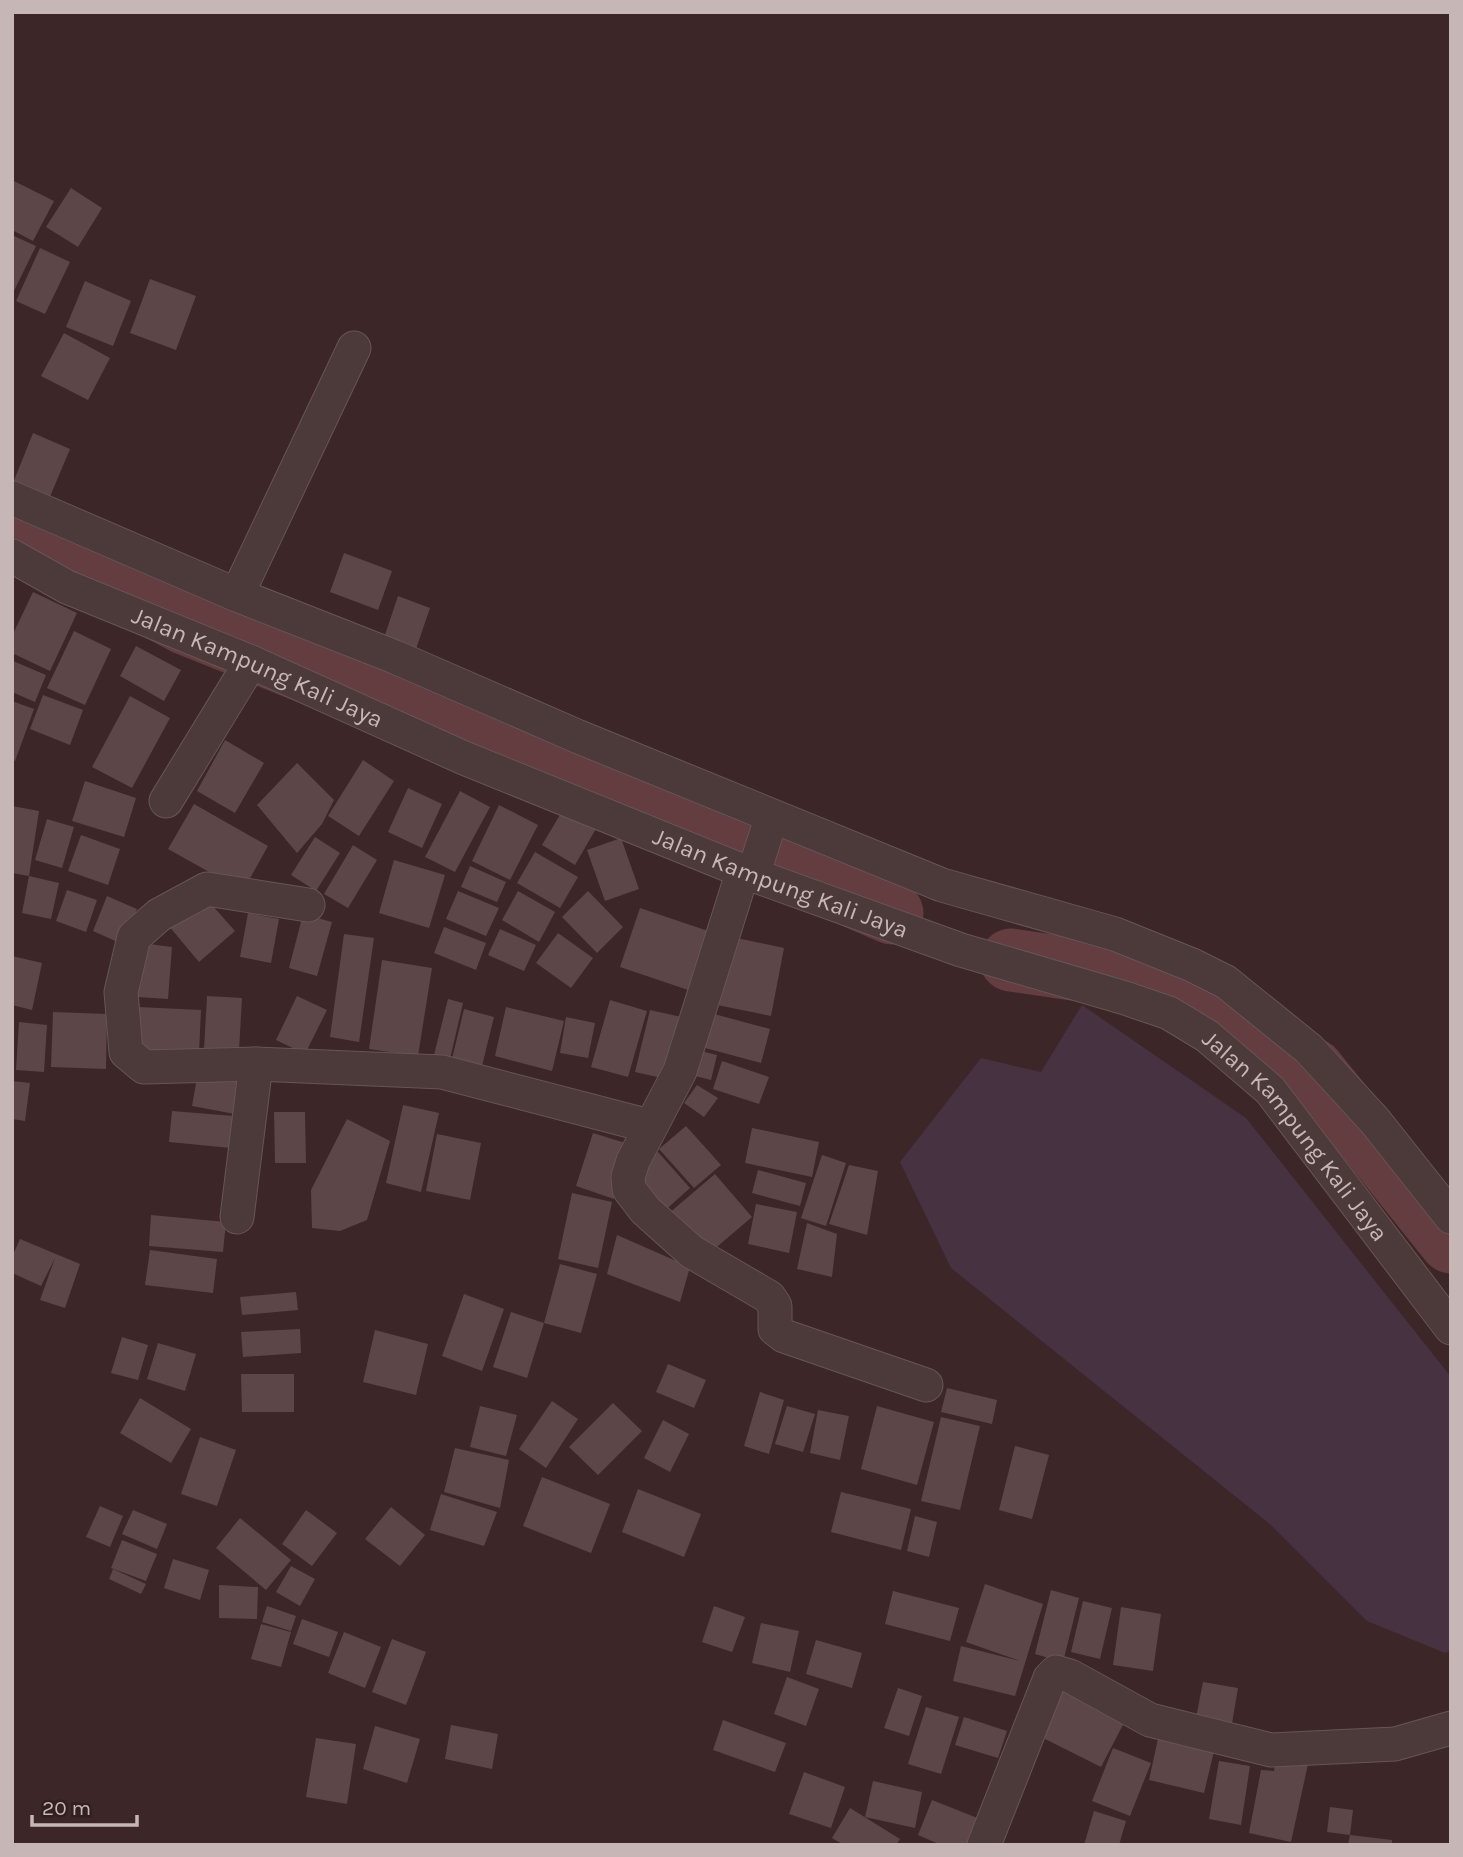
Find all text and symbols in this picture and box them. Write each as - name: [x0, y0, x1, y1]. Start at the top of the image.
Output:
- street label: Jalan Kampung Kali Jaya: [128, 601, 387, 734]
- street label: Jalan Kampung Kali Jaya: [649, 822, 912, 944]
- street label: Jalan Kampung Kali Jaya: [1197, 1025, 1394, 1247]
- scale bar: [32, 1784, 136, 1828]
- text: 20 m: [42, 1796, 91, 1820]

